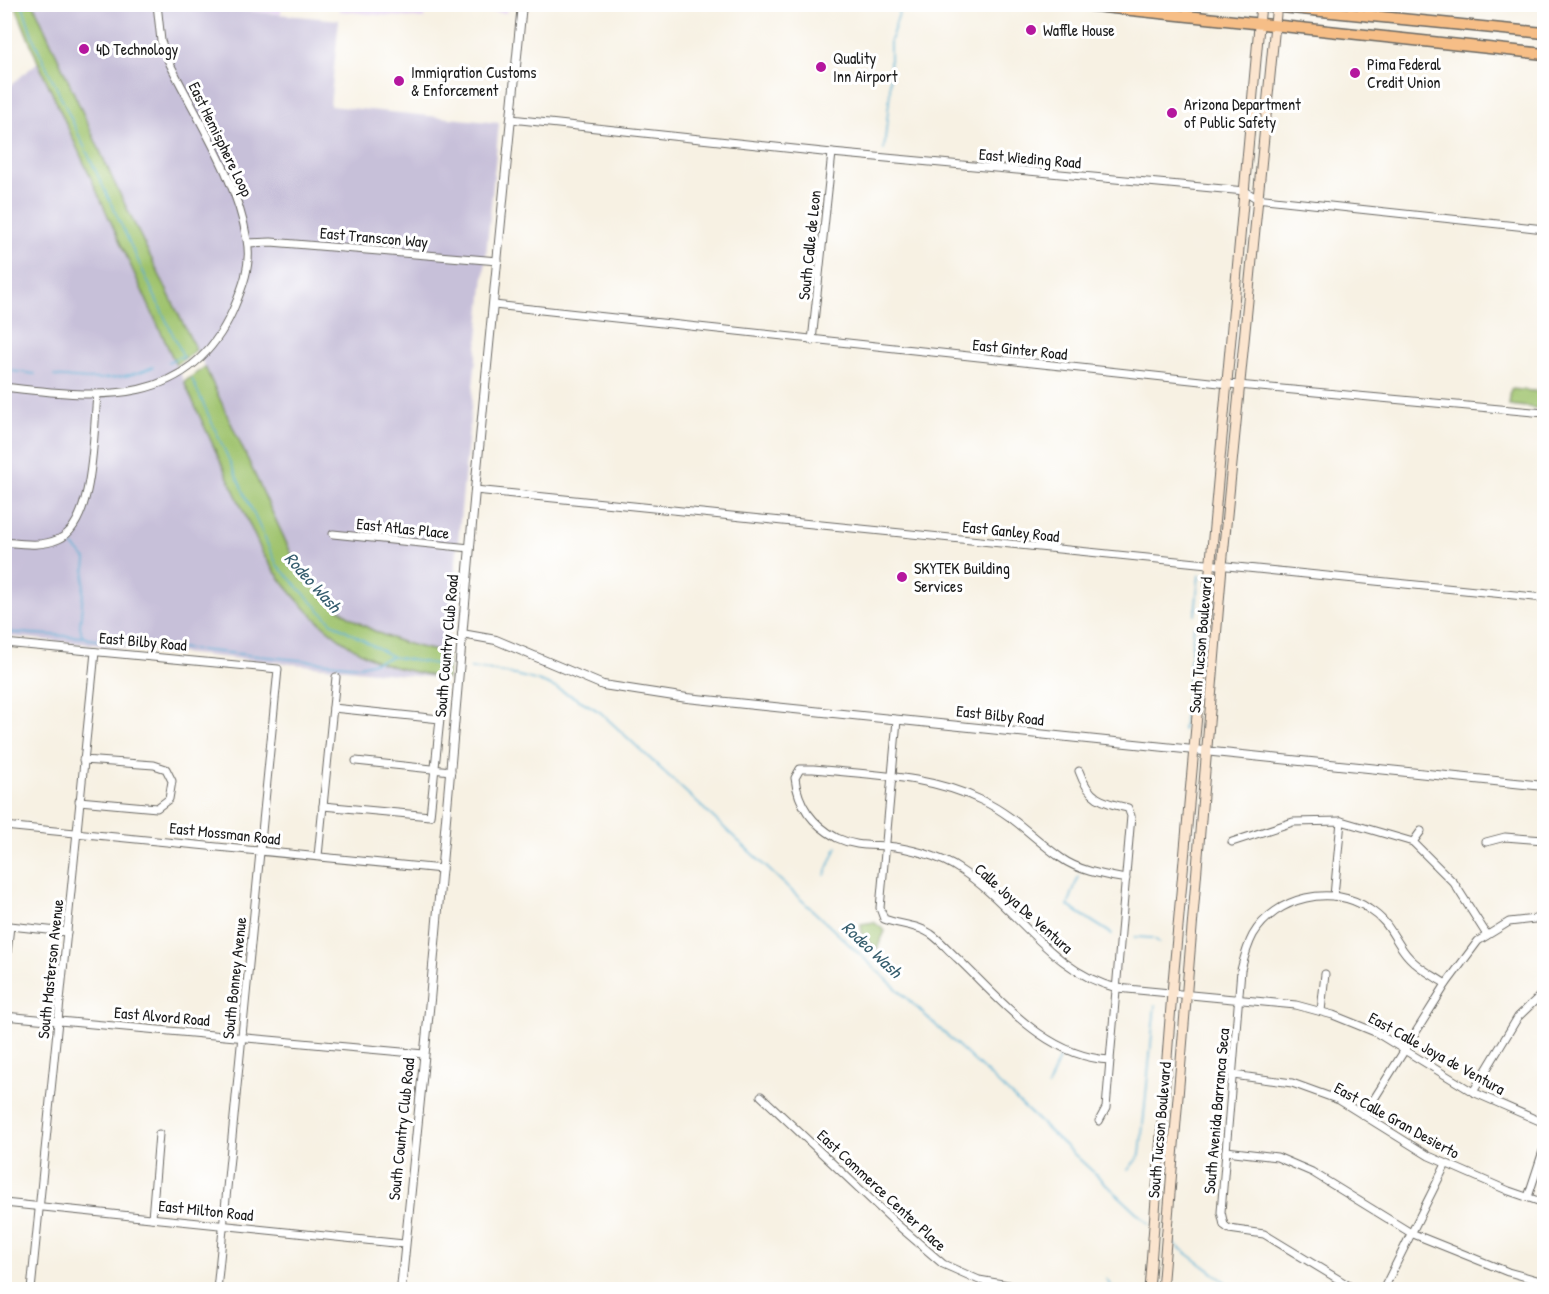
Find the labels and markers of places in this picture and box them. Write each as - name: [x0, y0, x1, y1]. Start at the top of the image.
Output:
- place label: Waffle House: [1043, 19, 1115, 41]
- marker: Waffle House: [1024, 23, 1038, 37]
- place label: 4D Technology: [96, 38, 179, 60]
- marker: 4D Technology: [77, 42, 91, 56]
- place label: Quality Inn Airport: [833, 47, 898, 87]
- place label: Pima Federal Credit Union: [1367, 53, 1442, 93]
- marker: Quality Inn Airport: [814, 60, 828, 74]
- place label: Immigration Customs & Enforcement: [411, 61, 536, 101]
- marker: Pima Federal Credit Union: [1348, 66, 1362, 80]
- marker: Immigration Customs & Enforcement: [392, 74, 406, 88]
- place label: Arizona Department of Public Safety: [1184, 93, 1301, 133]
- marker: Arizona Department of Public Safety: [1165, 106, 1179, 120]
- place label: SKYTEK Building Services: [914, 557, 1010, 597]
- marker: SKYTEK Building Services: [895, 570, 909, 584]

